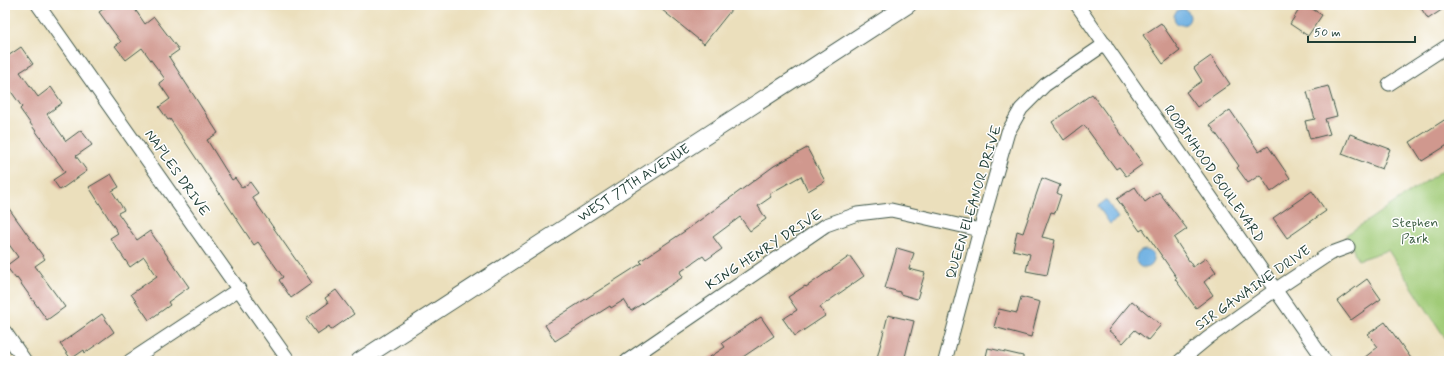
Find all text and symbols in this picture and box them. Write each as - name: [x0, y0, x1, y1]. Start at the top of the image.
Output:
- scale bar: [1308, 18, 1415, 44]
- text: 50 m: [1314, 25, 1341, 41]
- street label: ROBINHOOD BOULEVARD: [1160, 102, 1268, 246]
- street label: QUEEN ELEANOR DRIVE: [942, 123, 1006, 281]
- street label: NAPLES DRIVE: [141, 126, 214, 220]
- street label: WEST 77TH AVENUE: [574, 140, 694, 226]
- street label: KING HENRY DRIVE: [703, 206, 825, 294]
- park label: Stephen Park: [1392, 214, 1438, 248]
- street label: SIR GAWAINE DRIVE: [1192, 241, 1314, 335]

